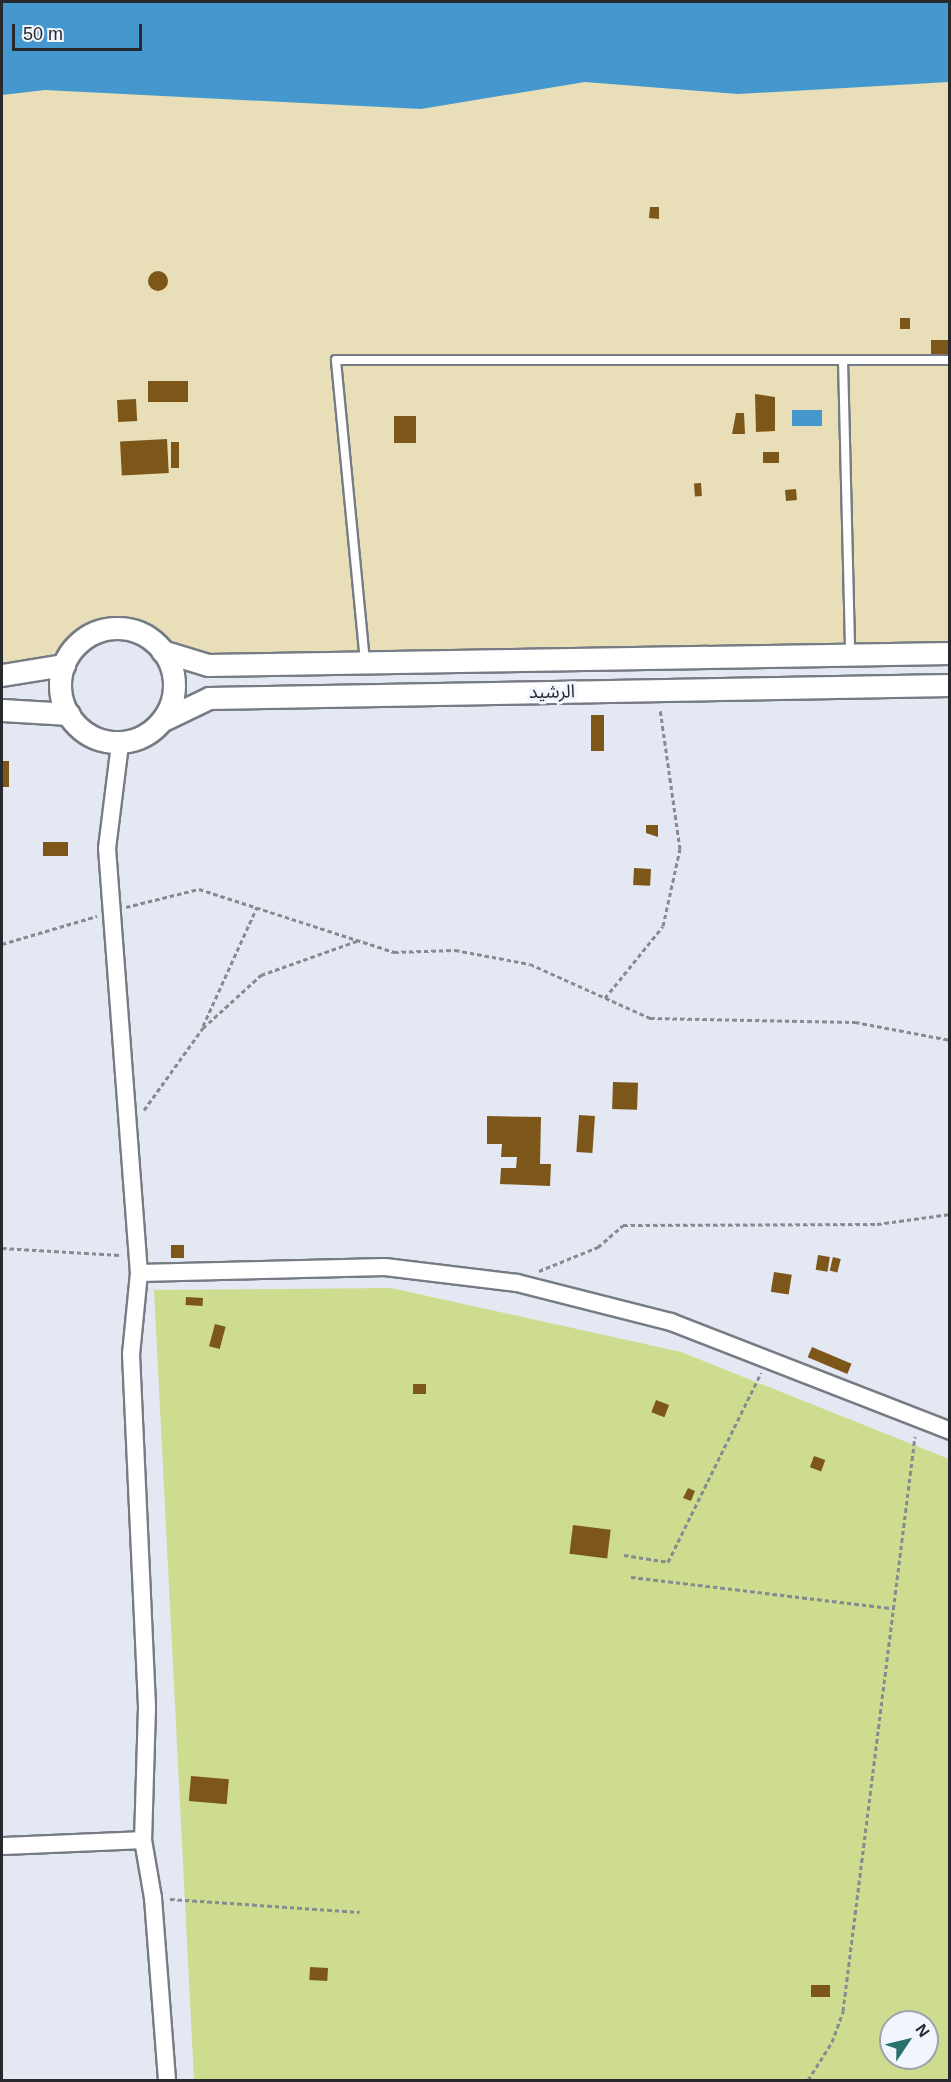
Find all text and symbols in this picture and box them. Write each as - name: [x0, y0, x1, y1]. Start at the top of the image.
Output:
- scale bar: [15, 12, 146, 50]
- text: 50 m: [23, 24, 63, 44]
- street label: الرشيد: [529, 681, 575, 703]
- north arrow: [879, 2010, 939, 2070]
- text: N: [912, 2021, 933, 2040]

